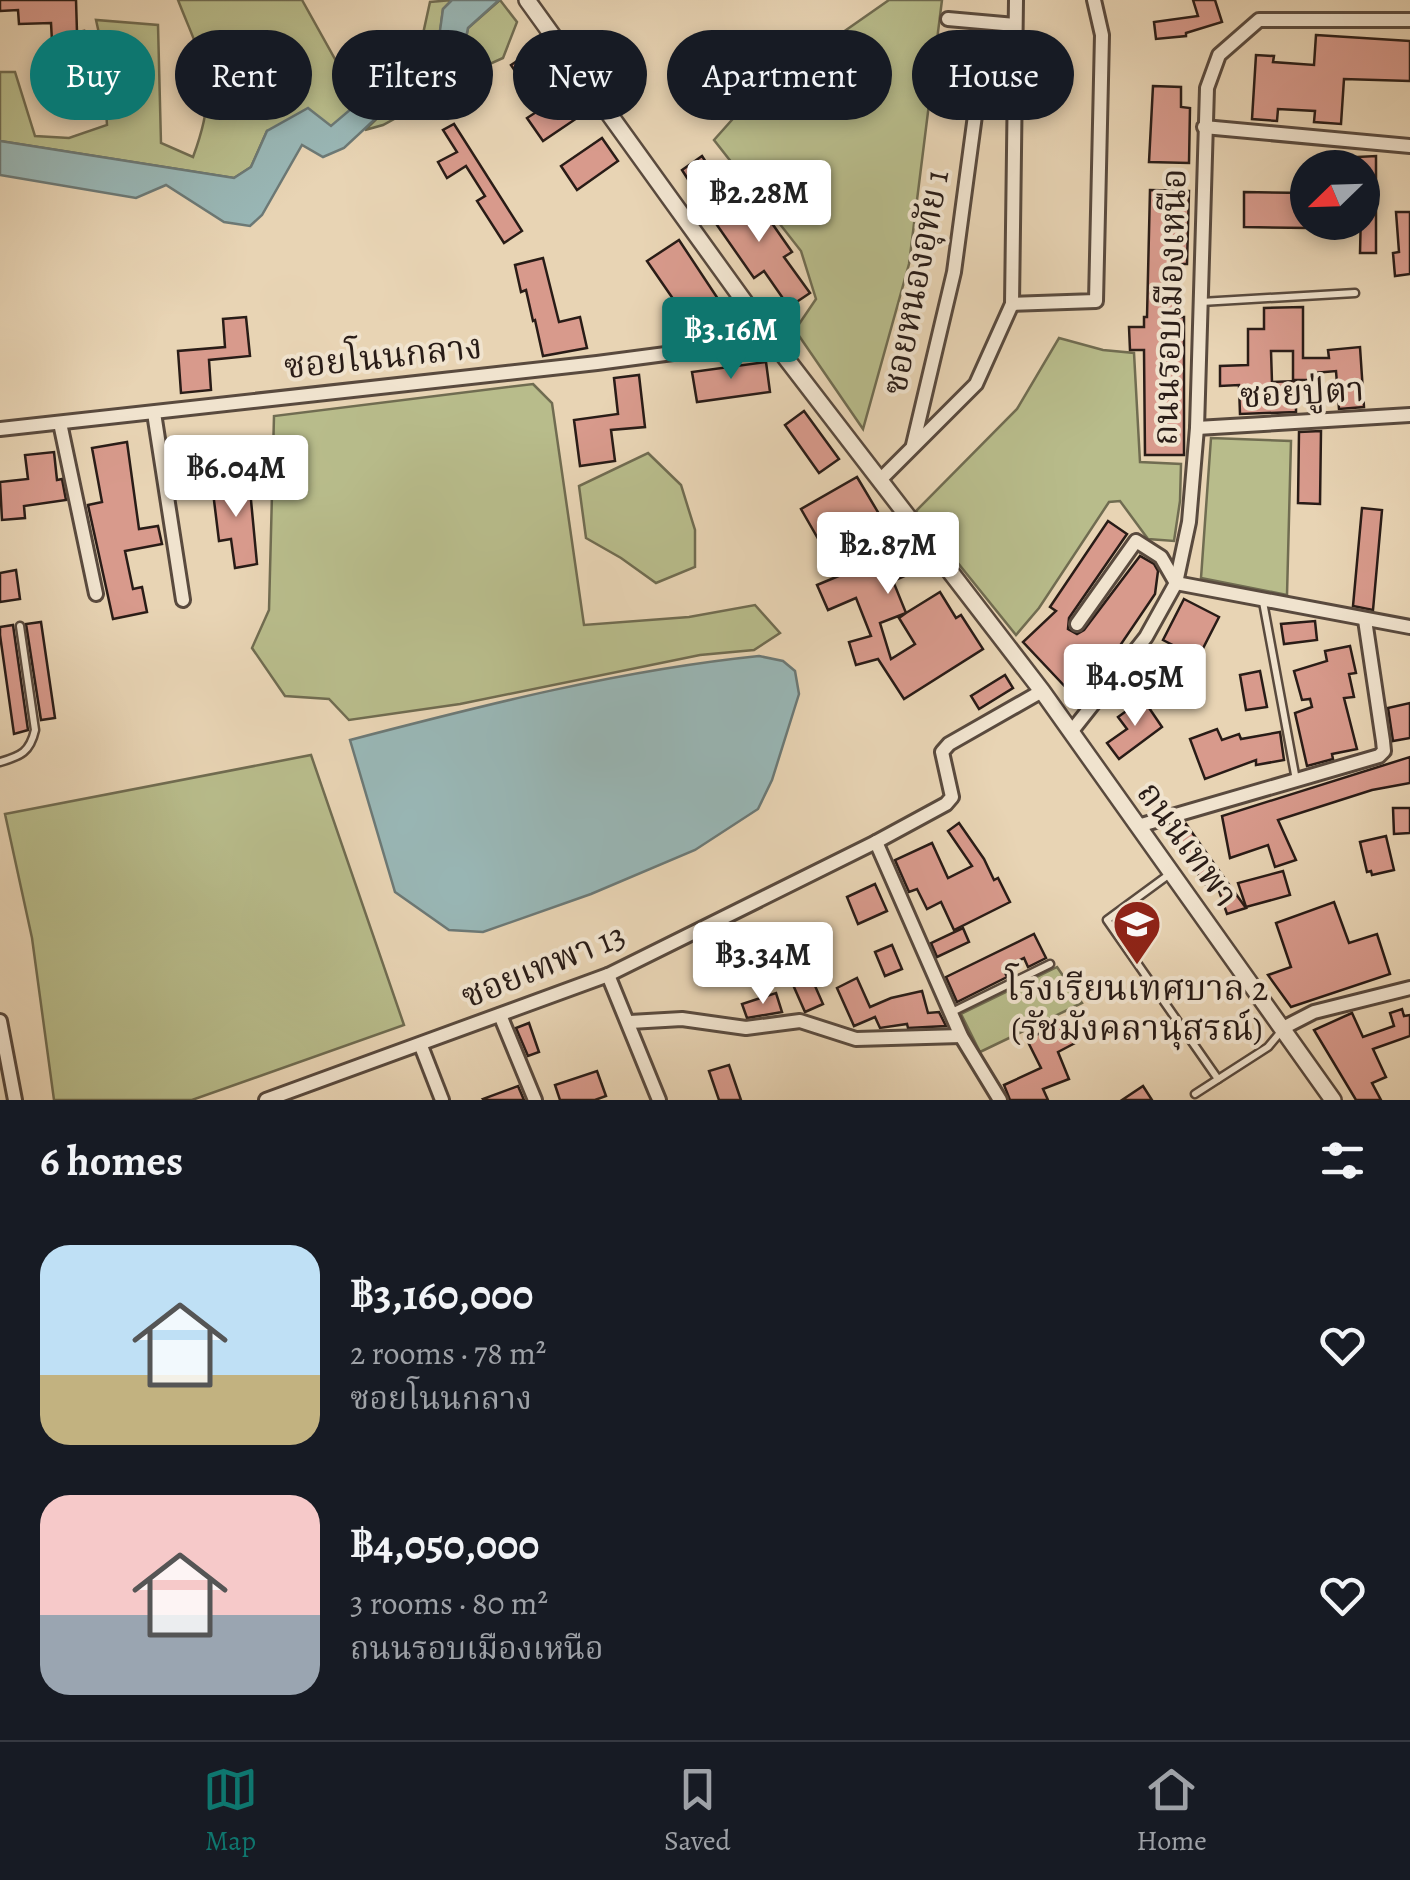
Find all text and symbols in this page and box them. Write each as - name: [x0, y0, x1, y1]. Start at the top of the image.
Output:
- chip: Buy: [30, 30, 155, 120]
- chip: Rent: [175, 30, 312, 120]
- chip: Filters: [332, 30, 493, 120]
- chip: New: [513, 30, 647, 120]
- chip: Apartment: [667, 30, 892, 120]
- chip: House: [912, 30, 1074, 120]
- north arrow: [1290, 150, 1380, 240]
- map controls: [1290, 150, 1380, 240]
- pin: ฿2.28M: [678, 160, 840, 245]
- street label: ซอยหนองอุทัย 1: [870, 165, 960, 399]
- street label: ถนนรอบเมืองเหนือ: [1140, 168, 1198, 446]
- text: ฿2.28M: [709, 170, 809, 214]
- pin: ฿3.16M: [650, 297, 812, 382]
- text: ฿3.16M: [684, 307, 778, 351]
- street label: ซอยโนนกลาง: [281, 321, 484, 390]
- street label: ซอยปู่ตา: [1239, 365, 1365, 419]
- pin: ฿6.04M: [155, 435, 317, 520]
- text: ฿6.04M: [186, 445, 286, 489]
- pin: ฿2.87M: [807, 512, 969, 597]
- text: ฿2.87M: [839, 522, 937, 566]
- pin: ฿4.05M: [1054, 644, 1216, 729]
- text: ฿4.05M: [1086, 654, 1184, 698]
- street label: ถนนเทพา: [1126, 771, 1250, 917]
- school or university icon: โรงเรียนเทศบาล 2 (รัชมังคลานุสรณ์): [1111, 898, 1163, 966]
- street label: ซอยเทพา 13: [454, 910, 632, 1020]
- pin: ฿3.34M: [682, 922, 844, 1007]
- text: ฿3.34M: [715, 932, 811, 976]
- place label: โรงเรียนเทศบาล 2 (รัชมังคลานุสรณ์): [1005, 963, 1268, 1052]
- text: 6 homes: [40, 1132, 183, 1189]
- icon: filters: [1315, 1133, 1370, 1188]
- text: ฿3,160,000: [350, 1266, 533, 1323]
- icon: home: [120, 1285, 240, 1405]
- icon: heart: [1315, 1318, 1370, 1373]
- text: 2 rooms · 78 m²: [350, 1331, 546, 1375]
- text: ซอยโนนกลาง: [350, 1376, 532, 1420]
- text: ฿4,050,000: [350, 1516, 539, 1573]
- icon: home: [120, 1535, 240, 1655]
- icon: heart: [1315, 1568, 1370, 1623]
- text: 3 rooms · 80 m²: [350, 1581, 548, 1625]
- text: ถนนรอบเมืองเหนือ: [350, 1626, 604, 1670]
- tab: Map: [203, 1762, 258, 1860]
- tab: Saved: [664, 1762, 731, 1860]
- tab: Home: [1137, 1762, 1207, 1860]

